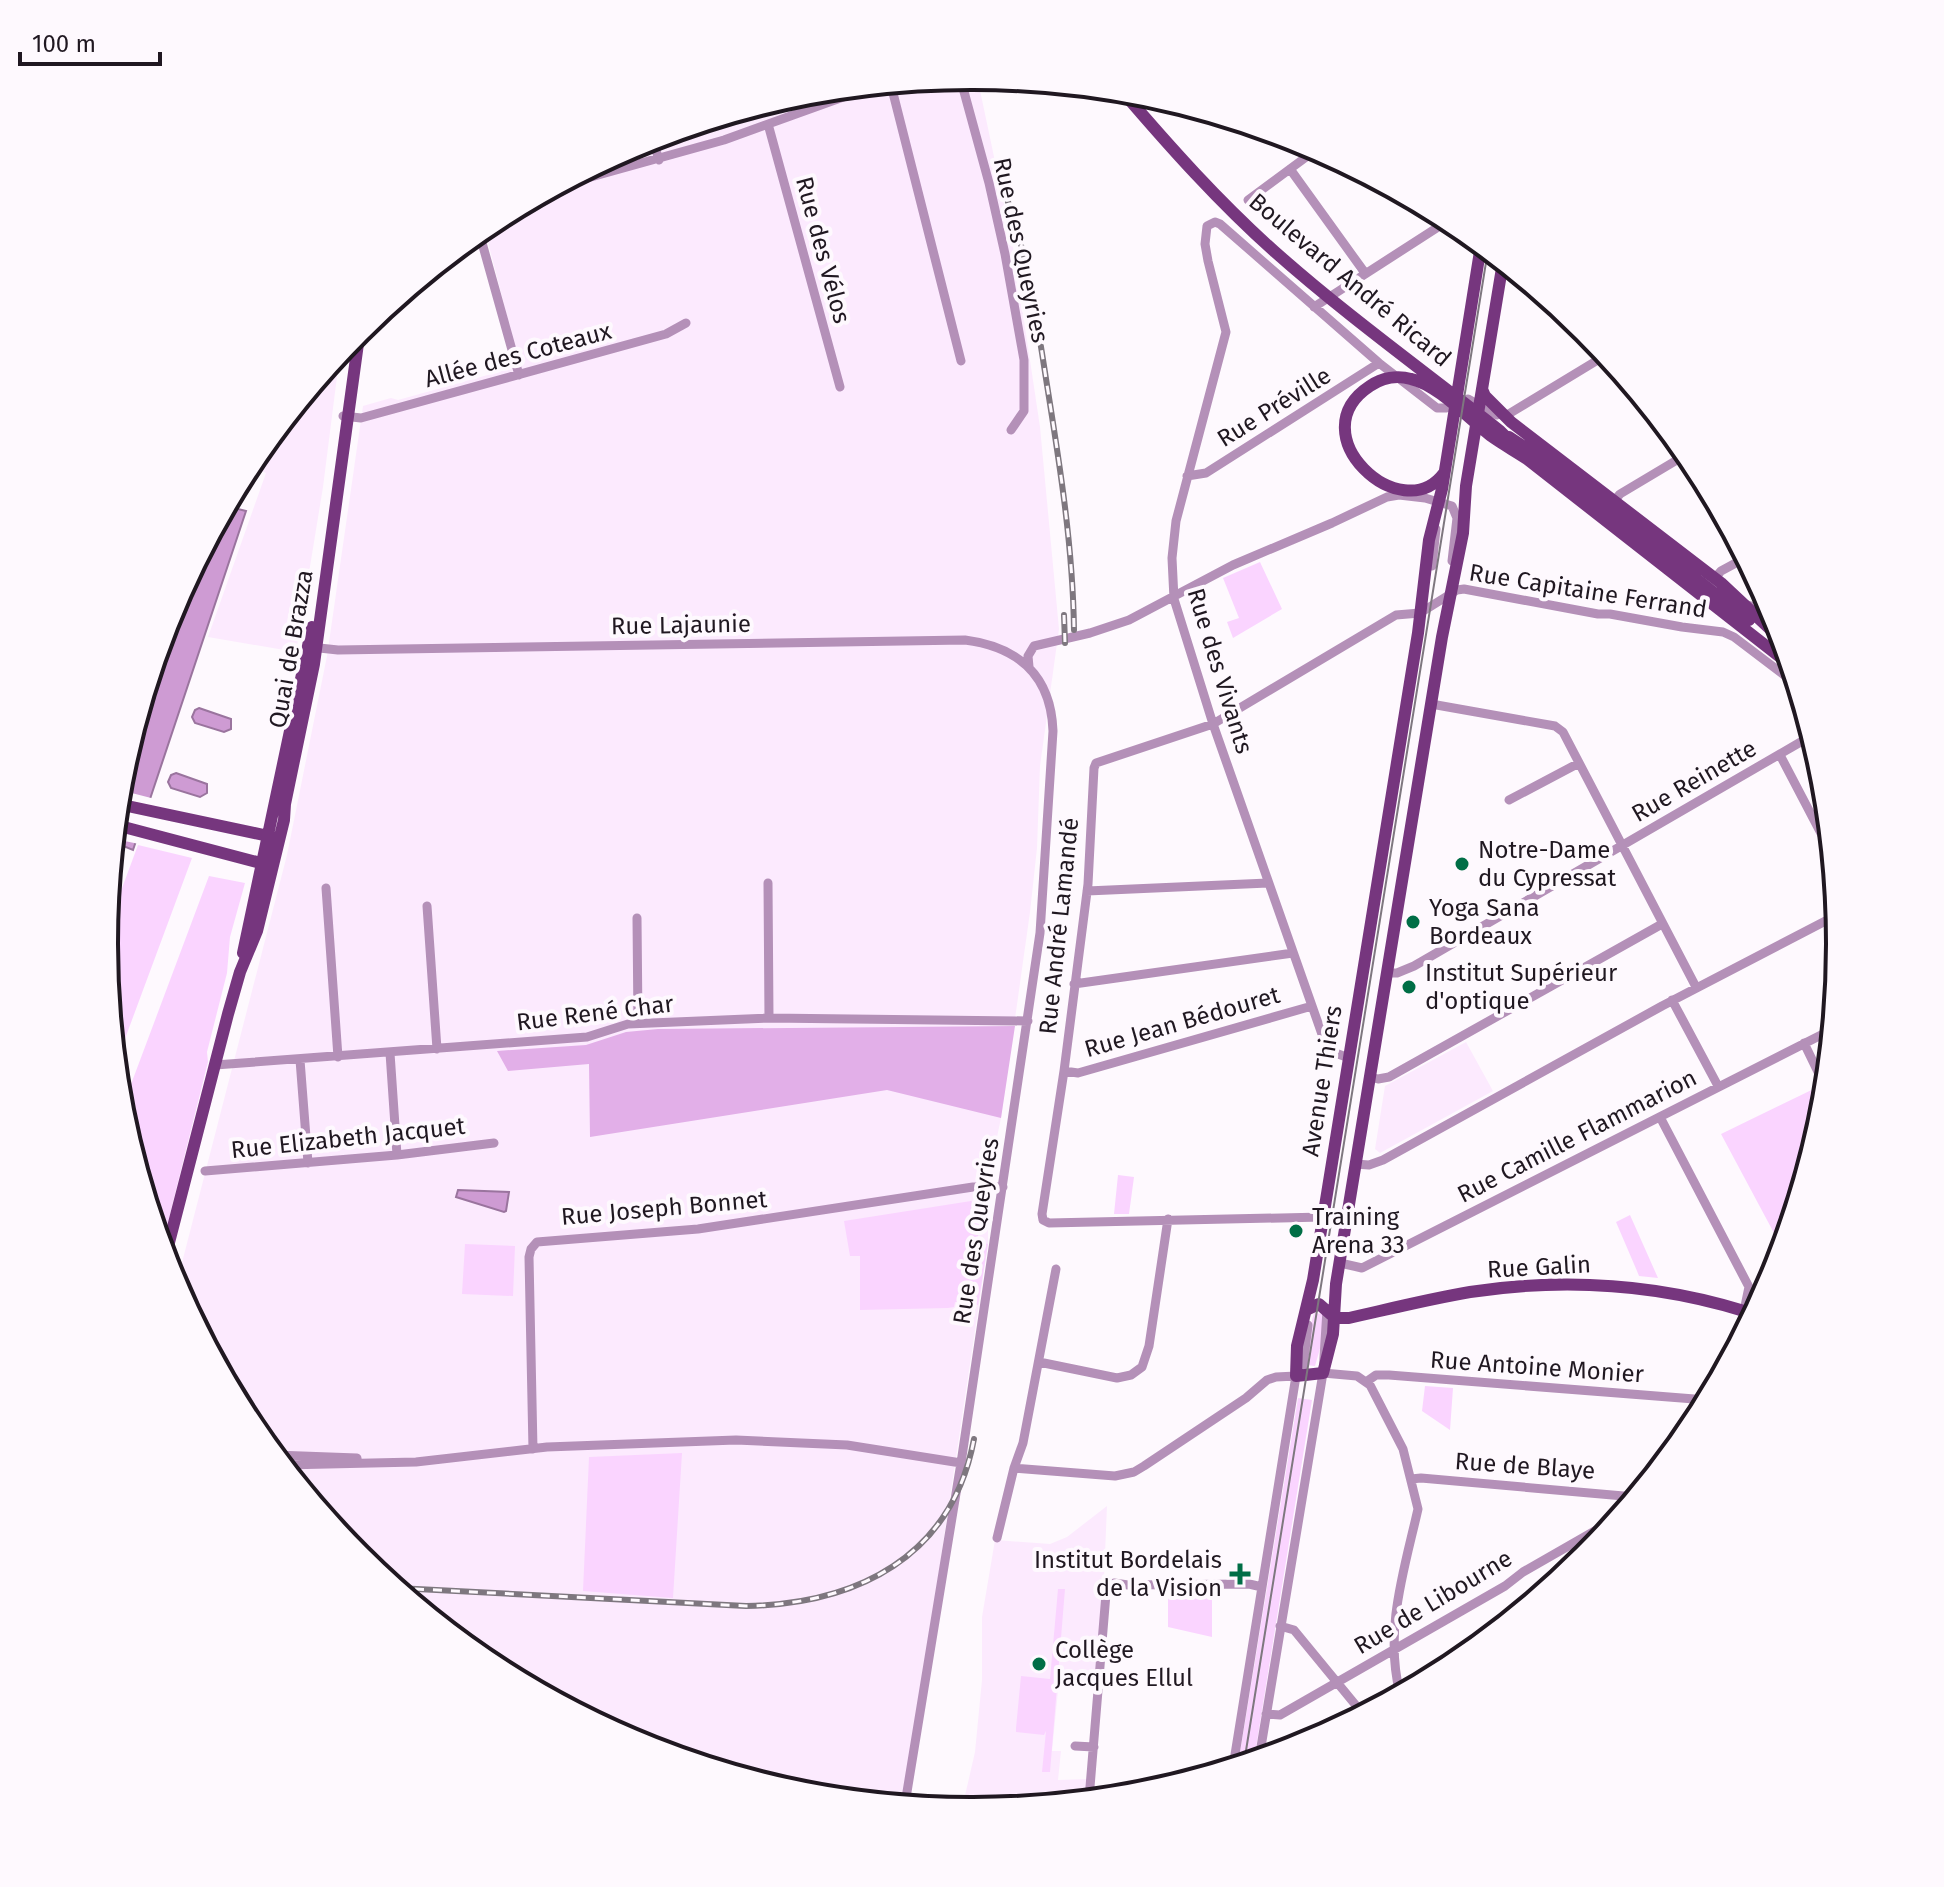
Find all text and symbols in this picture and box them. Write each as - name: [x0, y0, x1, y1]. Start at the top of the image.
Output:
- scale bar: [20, 16, 160, 66]
- text: 100 m: [32, 30, 96, 58]
- street label: Rue des Queyries: [988, 155, 1054, 345]
- street label: Rue des Vélos: [790, 174, 856, 326]
- street label: Boulevard André Ricard: [1243, 187, 1457, 373]
- street label: Allée des Coteaux: [422, 317, 615, 393]
- street label: Rue Préville: [1212, 361, 1336, 453]
- street label: Rue Capitaine Ferrand: [1467, 558, 1709, 624]
- street label: Quai de Brazza: [263, 568, 319, 730]
- street label: Rue des Vivants: [1182, 585, 1258, 757]
- street label: Rue Lajaunie: [611, 610, 751, 640]
- street label: Rue Reinette: [1627, 734, 1761, 828]
- street label: Rue André Lamandé: [1034, 816, 1084, 1036]
- place label: Notre-Dame du Cypressat: [1478, 836, 1617, 892]
- marker: Notre-Dame du Cypressat: [1453, 855, 1471, 873]
- place label: Yoga Sana Bordeaux: [1429, 894, 1540, 950]
- marker: Yoga Sana Bordeaux: [1404, 913, 1422, 931]
- place label: Institut Supérieur d'optique: [1425, 959, 1618, 1015]
- marker: Institut Supérieur d'optique: [1400, 978, 1418, 996]
- street label: Rue Jean Bédouret: [1081, 981, 1283, 1063]
- street label: Rue René Char: [515, 989, 676, 1037]
- street label: Avenue Thiers: [1296, 1004, 1348, 1158]
- street label: Rue Camille Flammarion: [1453, 1063, 1701, 1209]
- street label: Rue Elizabeth Jacquet: [229, 1112, 467, 1164]
- street label: Rue des Queyries: [947, 1136, 1005, 1326]
- street label: Rue Joseph Bonnet: [560, 1185, 769, 1231]
- place label: Training Arena 33: [1312, 1203, 1405, 1259]
- marker: Training Arena 33: [1287, 1222, 1305, 1240]
- street label: Rue Galin: [1486, 1250, 1592, 1284]
- street label: Rue Antoine Monier: [1429, 1346, 1646, 1388]
- street label: Rue de Blaye: [1454, 1447, 1596, 1485]
- street label: Rue de Libourne: [1349, 1544, 1517, 1660]
- place label: Institut Bordelais de la Vision: [1034, 1546, 1222, 1602]
- marker: Institut Bordelais de la Vision: [1229, 1563, 1251, 1585]
- place label: Collège Jacques Ellul: [1055, 1636, 1193, 1692]
- marker: Collège Jacques Ellul: [1030, 1655, 1048, 1673]

